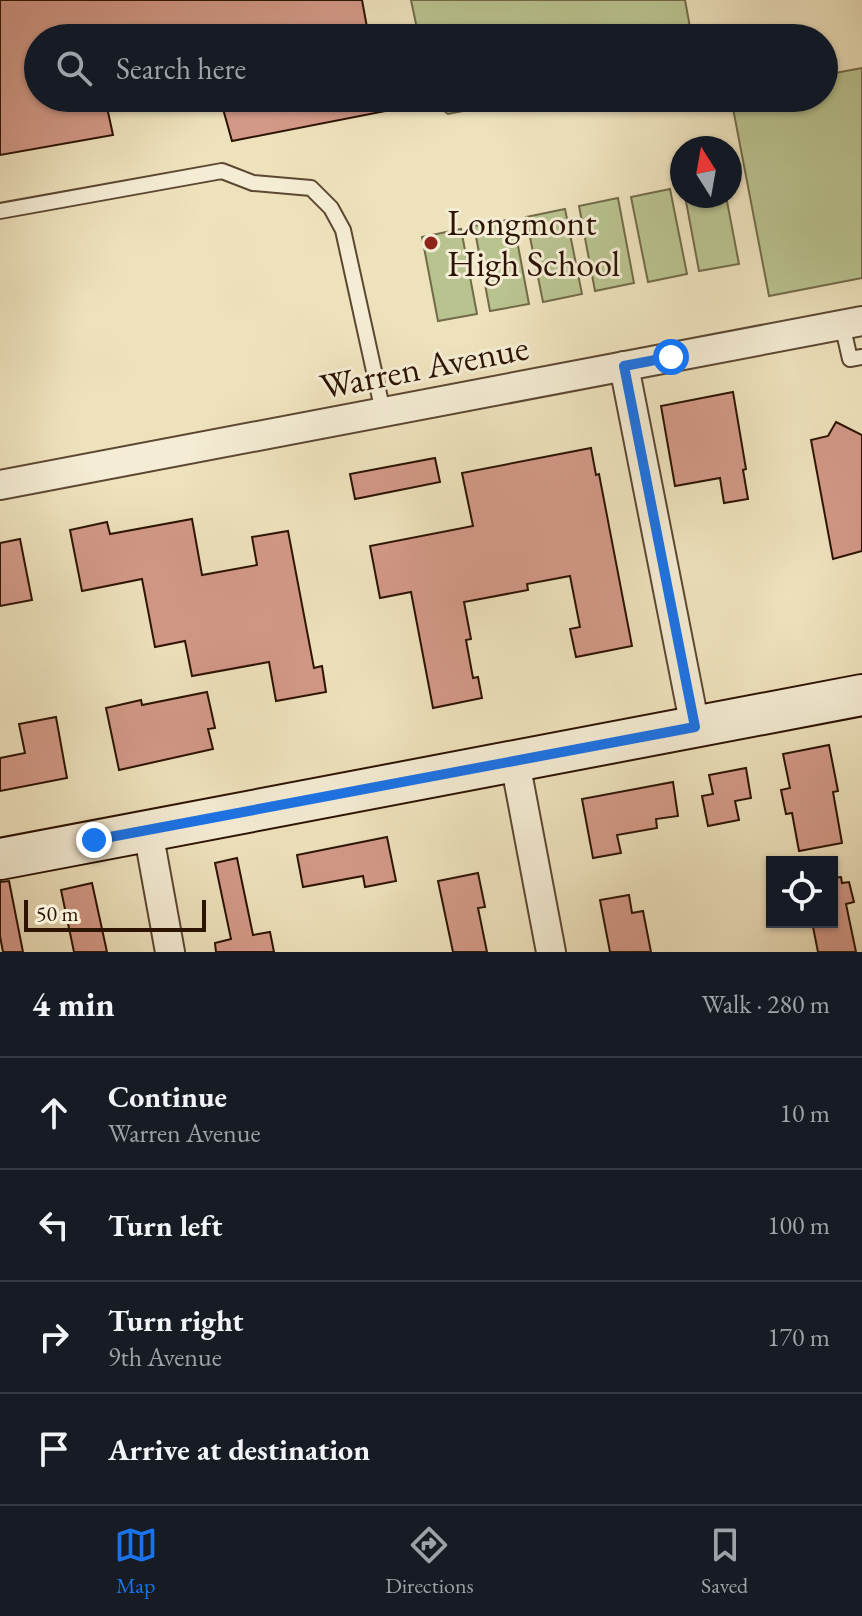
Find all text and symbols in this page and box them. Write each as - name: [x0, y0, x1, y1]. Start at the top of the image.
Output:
- search box: [24, 24, 838, 112]
- icon: search: [52, 46, 96, 90]
- text: Search here: [116, 49, 246, 88]
- north arrow: [670, 136, 742, 208]
- place label: Longmont High School: [447, 199, 620, 287]
- marker: Longmont High School: [422, 234, 440, 252]
- street label: Warren Avenue: [316, 323, 532, 410]
- route start: [653, 339, 689, 375]
- route end: [76, 822, 112, 858]
- map controls: [766, 856, 838, 928]
- button: locate: [766, 856, 838, 928]
- scale bar: [24, 896, 206, 932]
- text: 50 m: [36, 899, 79, 928]
- text: 4 min: [32, 982, 115, 1026]
- text: Walk · 280 m: [702, 987, 830, 1021]
- text: Continue: [108, 1077, 227, 1116]
- icon: ahead: [32, 1091, 76, 1135]
- text: 10 m: [780, 1096, 830, 1130]
- text: Warren Avenue: [108, 1116, 261, 1150]
- icon: left: [32, 1203, 76, 1247]
- text: Turn left: [108, 1206, 222, 1245]
- text: 100 m: [767, 1208, 830, 1242]
- text: Turn right: [108, 1301, 244, 1340]
- icon: right: [32, 1315, 76, 1359]
- text: 170 m: [767, 1320, 830, 1354]
- text: 9th Avenue: [108, 1340, 222, 1374]
- icon: arrive: [32, 1427, 76, 1471]
- text: Arrive at destination: [108, 1430, 370, 1469]
- tab: Map: [114, 1523, 158, 1600]
- tab: Directions: [385, 1523, 474, 1600]
- tab: Saved: [701, 1523, 748, 1600]

